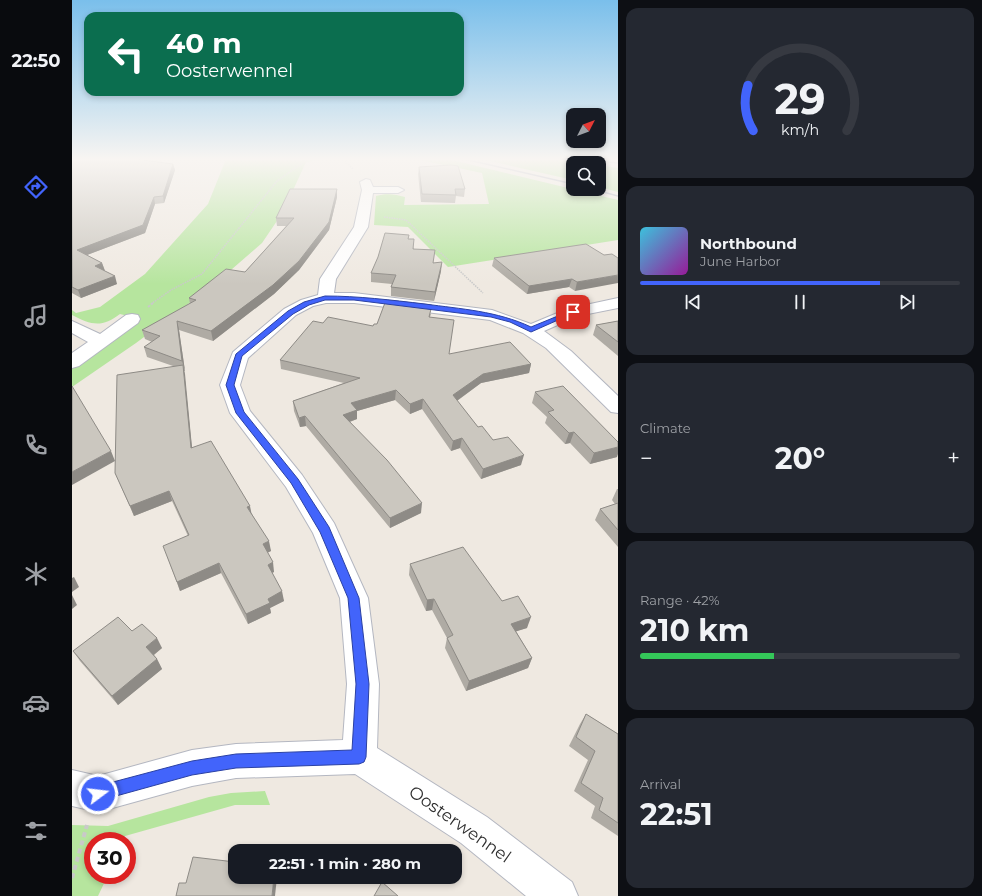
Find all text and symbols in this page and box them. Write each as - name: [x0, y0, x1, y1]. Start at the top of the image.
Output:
- text: 40 m: [166, 26, 242, 60]
- icon: left: [100, 28, 152, 80]
- text: 22:50: [12, 50, 60, 72]
- text: Oosterwennel: [166, 60, 293, 82]
- text: 29: [774, 74, 826, 124]
- north arrow: [566, 108, 606, 148]
- map controls: [566, 108, 606, 196]
- text: km/h: [781, 120, 819, 138]
- button: search: [566, 156, 606, 196]
- icon: directions: [22, 173, 50, 201]
- text: Northbound: [700, 234, 797, 253]
- text: June Harbor: [700, 253, 781, 269]
- icon: previous: [682, 291, 704, 313]
- icon: pause: [789, 291, 811, 313]
- icon: next: [896, 291, 918, 313]
- pin: [556, 295, 590, 329]
- icon: arrive: [562, 301, 584, 323]
- icon: music: [22, 302, 50, 330]
- text: Climate: [640, 420, 691, 436]
- icon: phone: [22, 431, 50, 459]
- text: 20°: [775, 440, 825, 477]
- text: −: [640, 445, 653, 472]
- text: +: [947, 445, 960, 472]
- icon: climate: [22, 560, 50, 588]
- text: Range · 42%: [640, 592, 720, 608]
- text: 210 km: [640, 612, 749, 649]
- icon: car: [22, 689, 50, 717]
- position arrow: [77, 773, 119, 815]
- text: Arrival: [640, 776, 681, 792]
- street label: Oosterwennel: [405, 781, 515, 867]
- text: 22:51: [640, 796, 713, 833]
- icon: filters: [22, 817, 50, 845]
- speed limit sign: 30: [84, 832, 136, 884]
- text: 22:51 · 1 min · 280 m: [269, 854, 421, 873]

